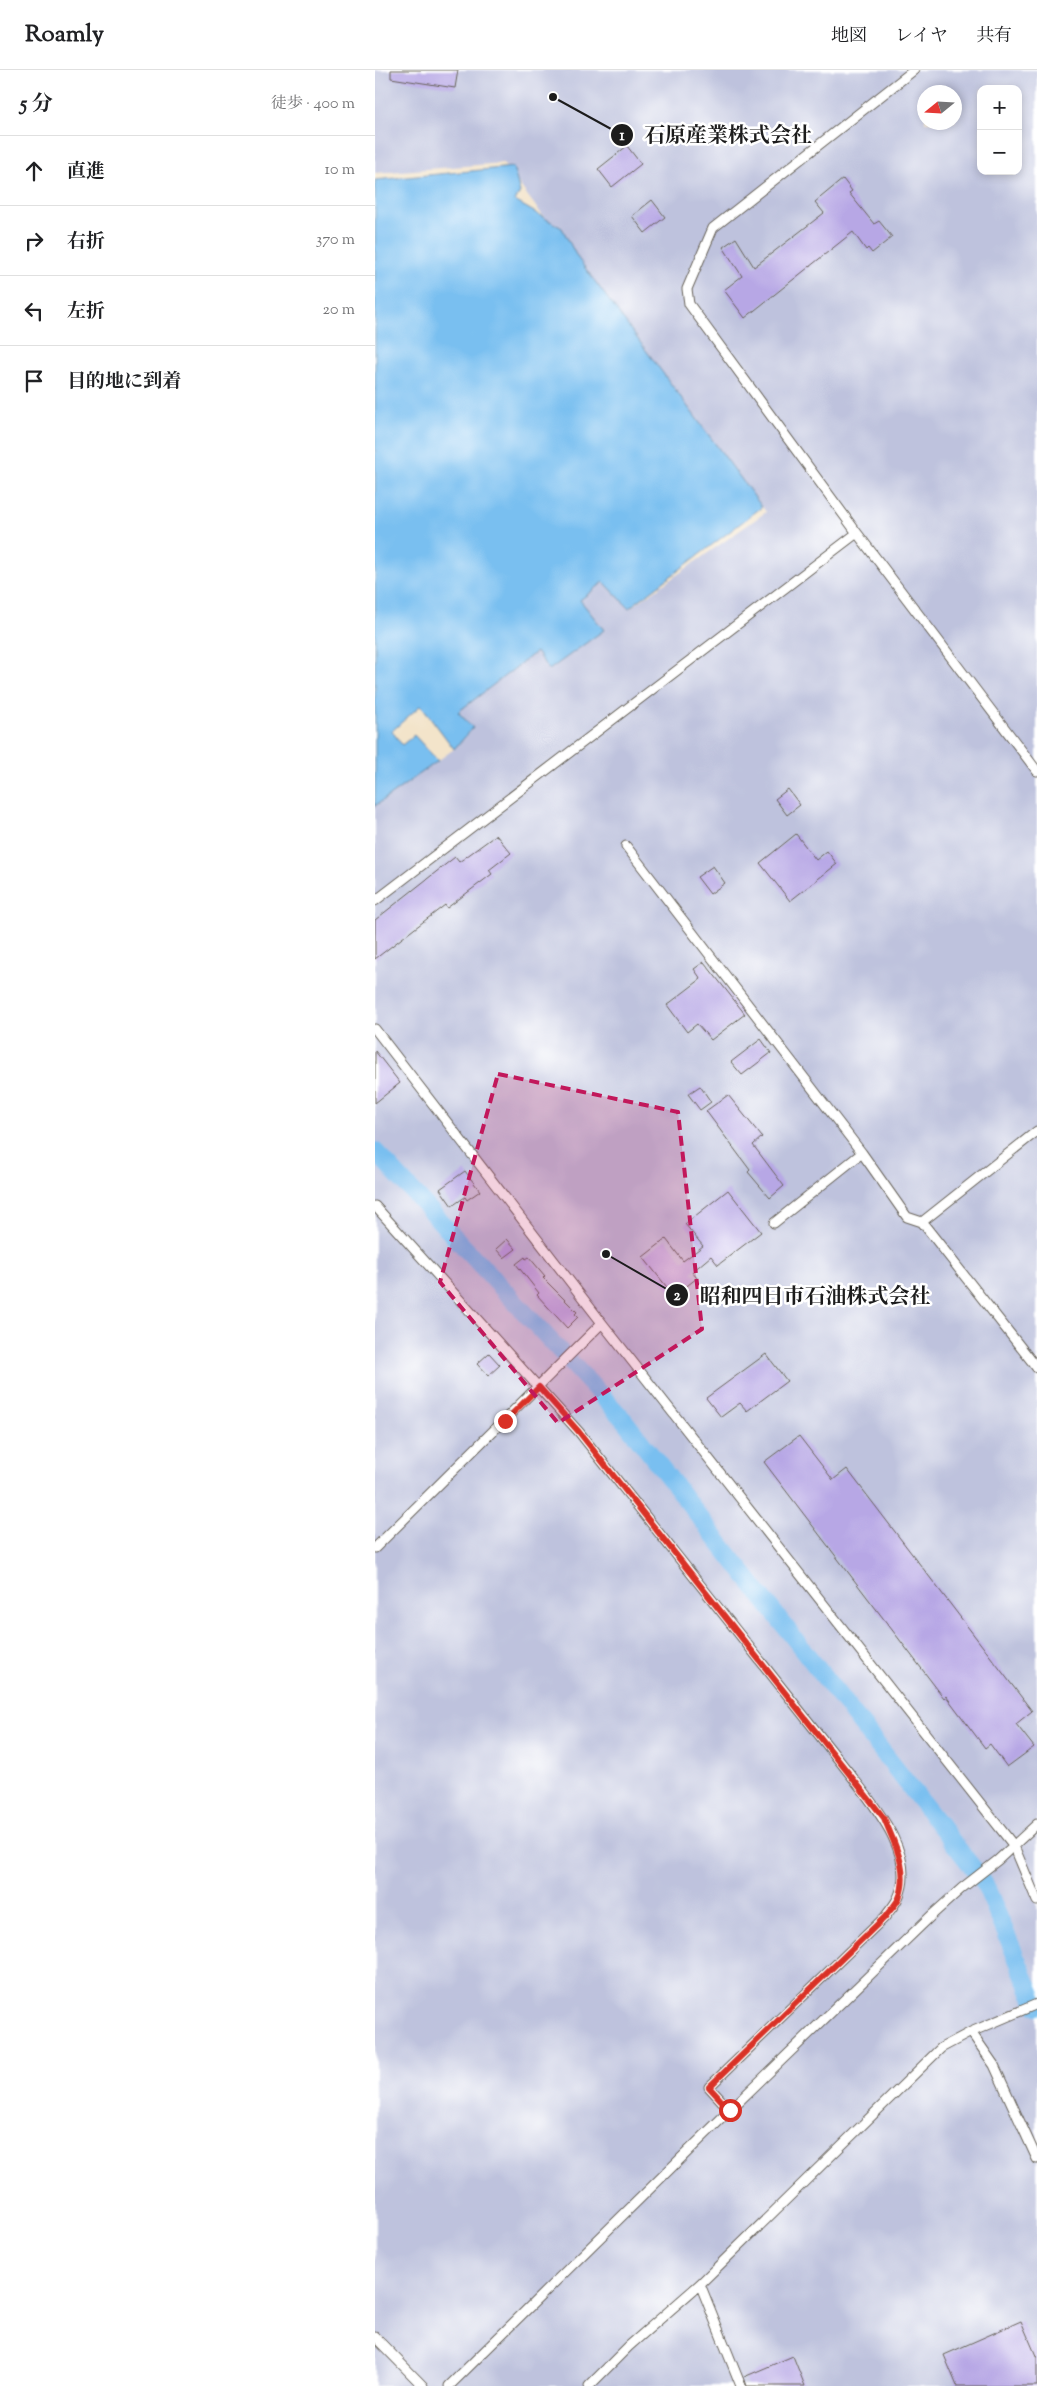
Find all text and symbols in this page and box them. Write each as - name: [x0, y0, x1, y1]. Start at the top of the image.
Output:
- text: Roamly: [25, 18, 104, 52]
- text: 地図: [831, 24, 867, 50]
- text: レイヤ: [895, 24, 948, 50]
- text: 共有: [976, 24, 1012, 50]
- north arrow: [917, 85, 962, 130]
- map controls: [977, 85, 1022, 175]
- button: +: [977, 85, 1022, 130]
- text: 5 分: [20, 90, 53, 120]
- text: 徒歩 · 400 m: [271, 93, 355, 116]
- callout: 石原産業株式会社: [609, 117, 822, 153]
- text: 石原産業株式会社: [644, 122, 812, 152]
- text: 1: [619, 126, 625, 147]
- button: −: [977, 130, 1022, 175]
- icon: ahead: [20, 157, 48, 185]
- text: 直進: [67, 159, 105, 186]
- text: 10 m: [325, 159, 355, 182]
- icon: right: [20, 227, 48, 255]
- text: 右折: [67, 229, 105, 256]
- text: 370 m: [316, 229, 355, 252]
- icon: left: [20, 297, 48, 325]
- text: 左折: [67, 299, 105, 326]
- text: 20 m: [322, 299, 355, 322]
- icon: arrive: [20, 367, 48, 395]
- text: 目的地に到着: [67, 369, 181, 396]
- callout: 昭和四日市石油株式会社: [665, 1277, 941, 1313]
- text: 昭和四日市石油株式会社: [700, 1283, 931, 1313]
- text: 2: [673, 1286, 681, 1307]
- route end: [494, 1410, 517, 1433]
- route start: [719, 2099, 742, 2122]

